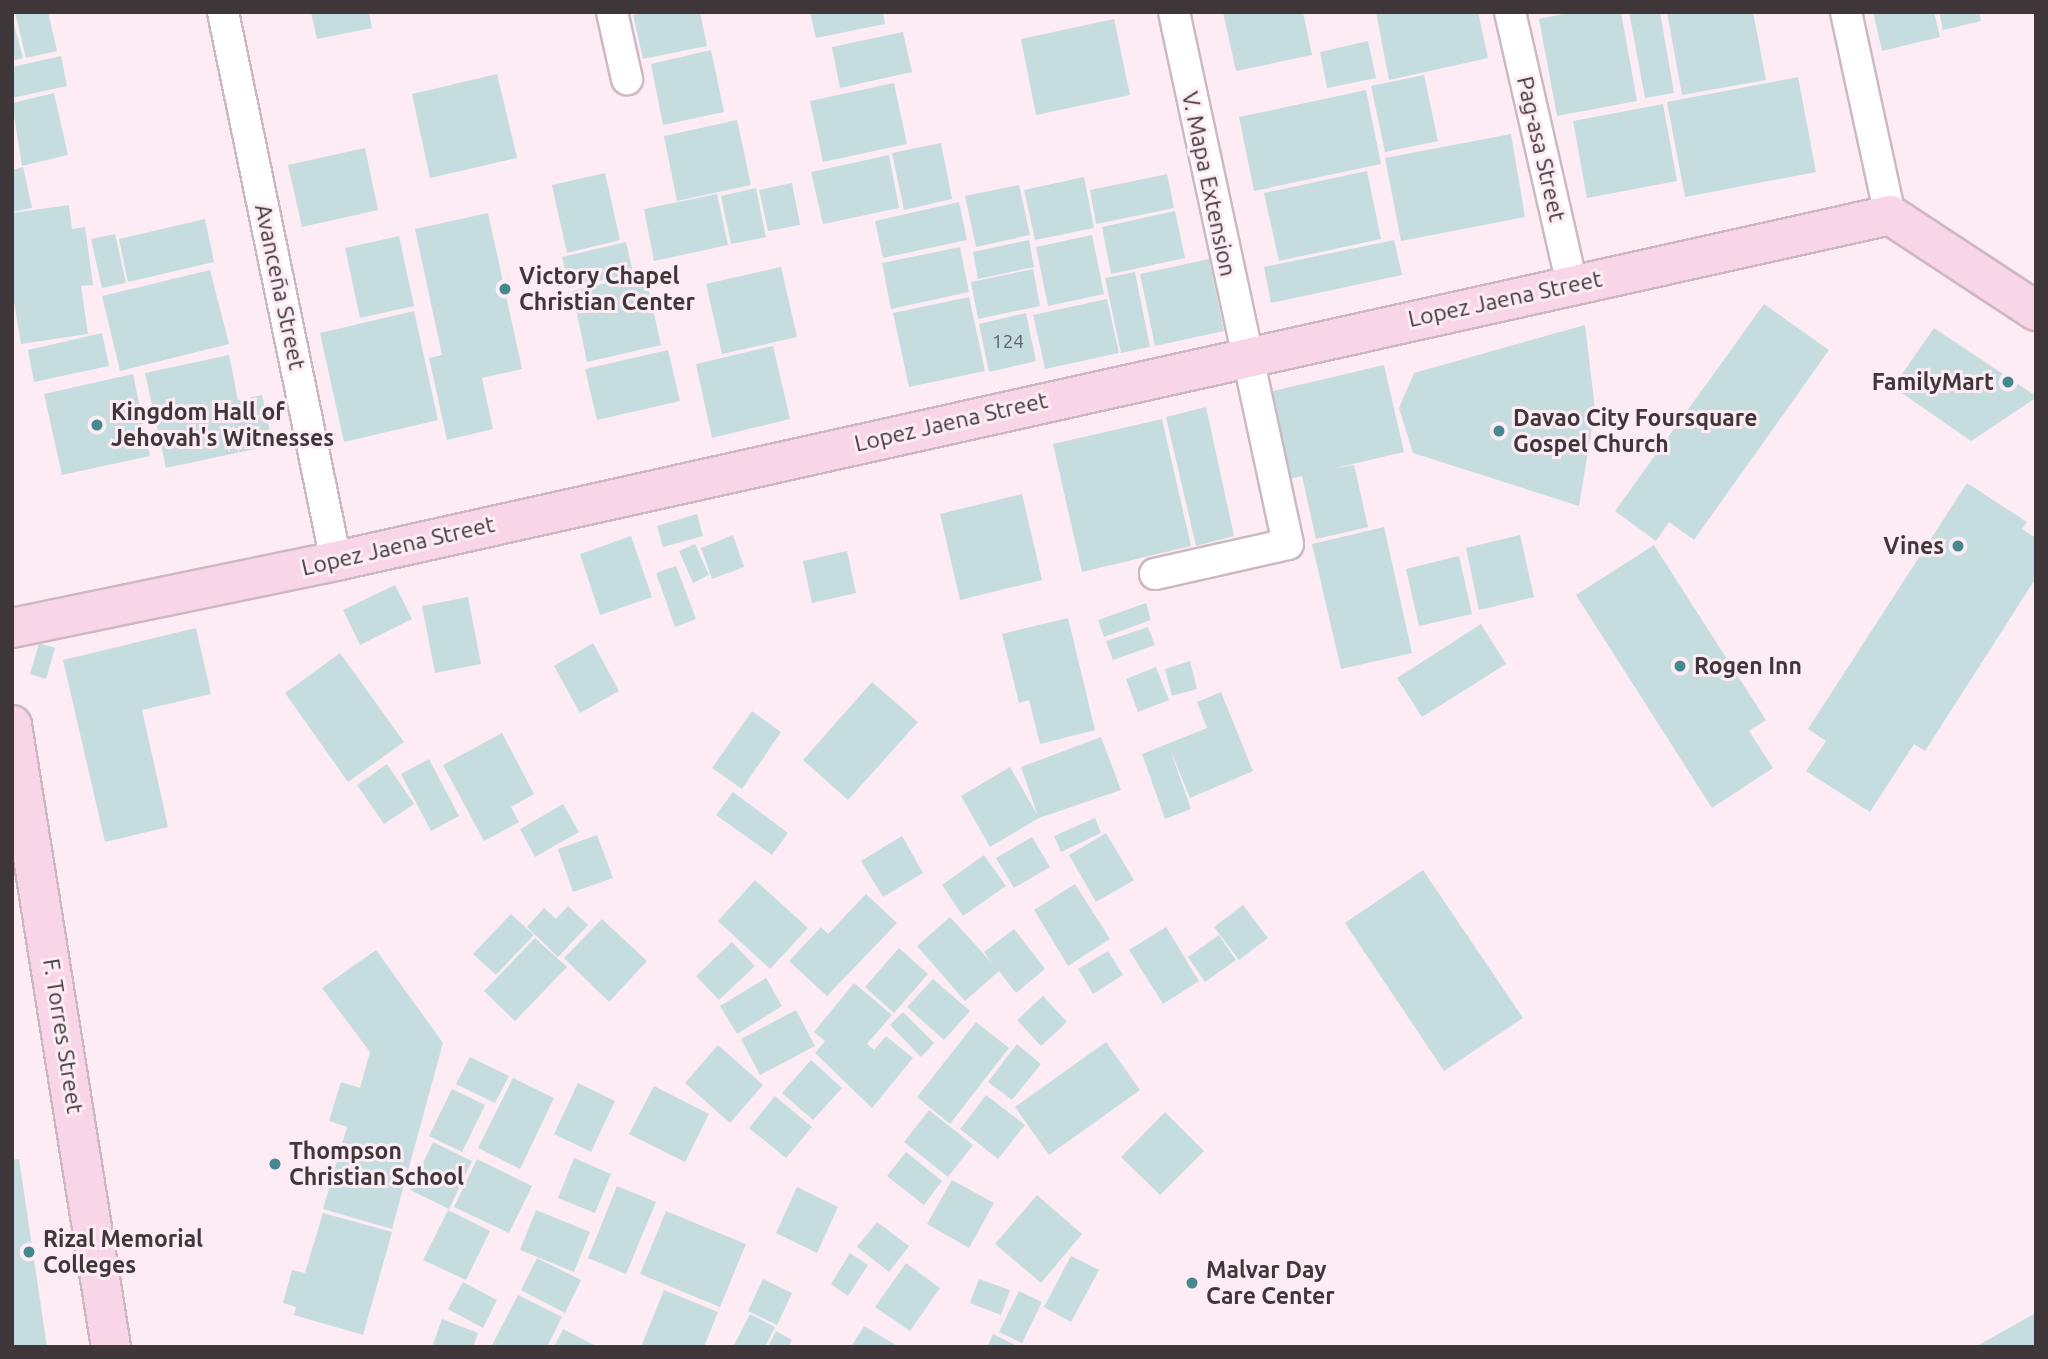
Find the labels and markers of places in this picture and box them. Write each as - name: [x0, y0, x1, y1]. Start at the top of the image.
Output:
- place label: Victory Chapel Christian Center: [519, 262, 695, 316]
- marker: Victory Chapel Christian Center: [497, 281, 513, 297]
- place label: FamilyMart: [1872, 368, 1994, 396]
- marker: FamilyMart: [2000, 374, 2016, 390]
- place label: Kingdom Hall of Jehovah's Witnesses: [111, 398, 334, 452]
- place label: Davao City Foursquare Gospel Church: [1513, 404, 1757, 458]
- marker: Kingdom Hall of Jehovah's Witnesses: [89, 417, 105, 433]
- marker: Davao City Foursquare Gospel Church: [1491, 423, 1507, 439]
- place label: Vines: [1883, 532, 1944, 560]
- marker: Vines: [1950, 538, 1966, 554]
- place label: Rogen Inn: [1694, 652, 1802, 680]
- marker: Rogen Inn: [1672, 658, 1688, 674]
- place label: Thompson Christian School: [289, 1137, 464, 1191]
- marker: Thompson Christian School: [267, 1156, 283, 1172]
- place label: Rizal Memorial Colleges: [43, 1225, 203, 1279]
- marker: Rizal Memorial Colleges: [21, 1244, 37, 1260]
- place label: Malvar Day Care Center: [1206, 1256, 1335, 1310]
- marker: Malvar Day Care Center: [1184, 1275, 1200, 1291]

